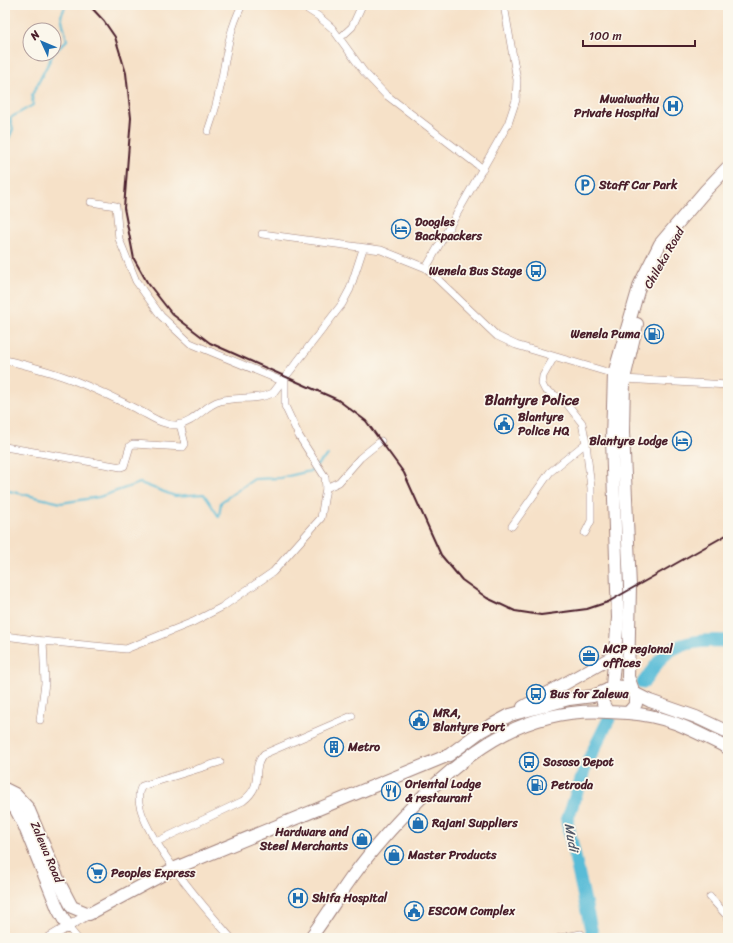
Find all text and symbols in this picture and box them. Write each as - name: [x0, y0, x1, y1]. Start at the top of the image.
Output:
- north arrow: [22, 22, 62, 62]
- scale bar: [583, 22, 695, 48]
- text: 100 m: [589, 25, 622, 47]
- text: N: [25, 26, 45, 45]
- place label: Mwaiwathu Private Hospital: [574, 88, 660, 124]
- hospital icon: Mwaiwathu Private Hospital: [662, 95, 684, 117]
- parking icon: Staff Car Park: [574, 174, 596, 196]
- place label: Staff Car Park: [598, 174, 678, 196]
- place label: Doogles Backpackers: [415, 211, 482, 247]
- hotel icon: Doogles Backpackers: [390, 218, 412, 240]
- street label: Chileka Road: [637, 222, 691, 293]
- place label: Wenela Bus Stage: [429, 260, 522, 282]
- bus stop icon: Wenela Bus Stage: [525, 260, 547, 282]
- place label: Wenela Puma: [570, 323, 641, 345]
- fuel station icon: Wenela Puma: [643, 323, 665, 345]
- district label: Blantyre Police: [485, 388, 580, 413]
- place label: Blantyre Police HQ: [518, 406, 570, 442]
- public building icon: Blantyre Police HQ: [493, 413, 515, 435]
- place label: Blantyre Lodge: [589, 430, 669, 452]
- hotel icon: Blantyre Lodge: [671, 430, 693, 452]
- place label: MCP regional offices: [602, 638, 673, 674]
- office icon: MCP regional offices: [578, 645, 600, 667]
- bus stop icon: Bus for Zalewa: [525, 683, 547, 705]
- place label: Bus for Zalewa: [550, 683, 629, 705]
- place label: MRA, Blantyre Port: [432, 702, 506, 738]
- public building icon: MRA, Blantyre Port: [408, 709, 430, 731]
- building icon: Metro: [323, 736, 345, 758]
- place label: Metro: [347, 736, 381, 758]
- bus stop icon: Sososo Depot: [518, 751, 540, 773]
- place label: Sososo Depot: [542, 751, 615, 773]
- place label: Oriental Lodge & restaurant: [404, 773, 482, 809]
- fuel station icon: Petroda: [526, 774, 548, 796]
- place label: Petroda: [551, 774, 594, 796]
- restaurant icon: Oriental Lodge & restaurant: [380, 780, 402, 802]
- shop icon: Rajani Suppliers: [407, 812, 429, 834]
- place label: Rajani Suppliers: [431, 812, 518, 834]
- street label: Zalewa Road: [24, 818, 70, 887]
- place label: Hardware and Steel Merchants: [259, 821, 350, 857]
- water label: Mudi: [558, 821, 586, 855]
- shop icon: Hardware and Steel Merchants: [351, 828, 373, 850]
- shop icon: Master Products: [383, 844, 405, 866]
- place label: Master Products: [407, 844, 497, 866]
- supermarket icon: Peoples Express: [86, 862, 108, 884]
- place label: Peoples Express: [111, 862, 196, 884]
- hospital icon: Shifa Hospital: [287, 887, 309, 909]
- place label: Shifa Hospital: [311, 887, 388, 909]
- public building icon: ESCOM Complex: [403, 900, 425, 922]
- place label: ESCOM Complex: [428, 900, 516, 922]

